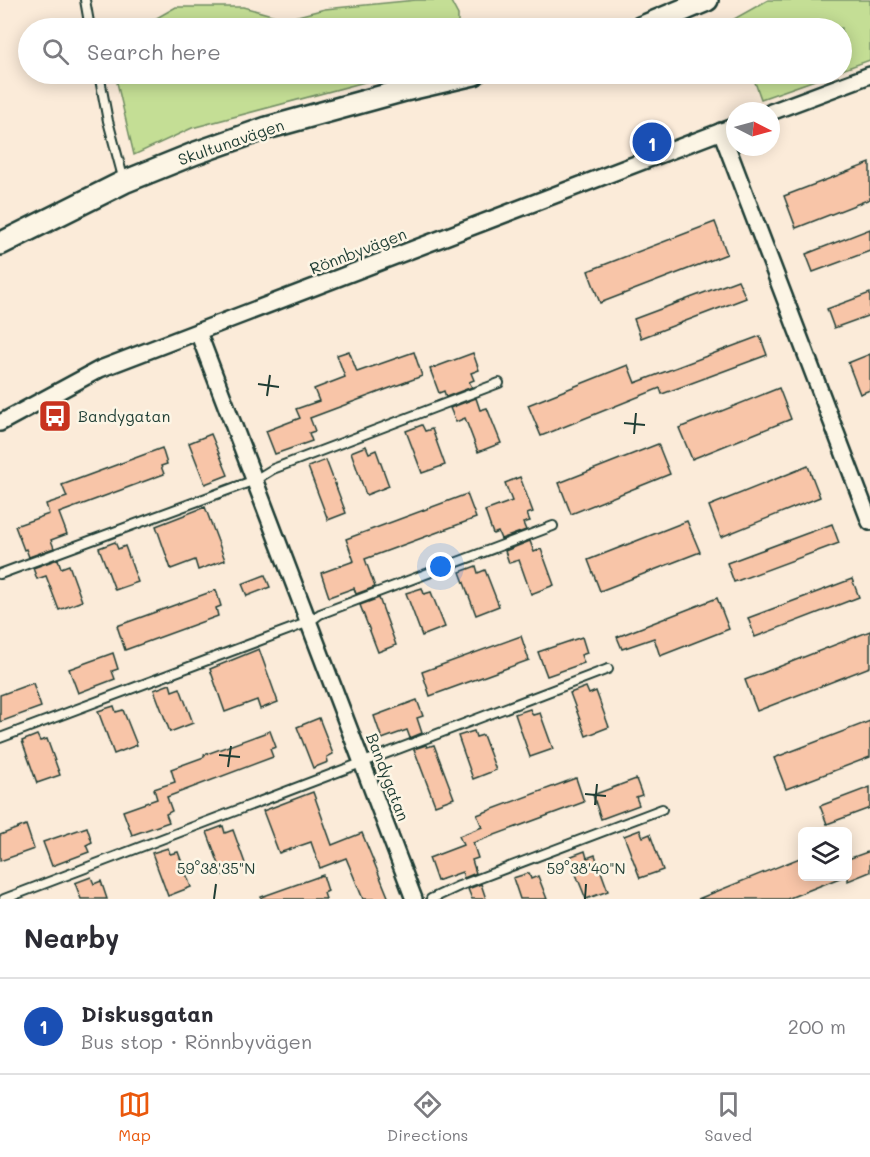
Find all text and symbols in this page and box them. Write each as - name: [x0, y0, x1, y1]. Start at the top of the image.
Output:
- search box: [18, 18, 852, 84]
- icon: search: [39, 35, 72, 68]
- text: Search here: [87, 37, 221, 66]
- north arrow: [726, 102, 780, 156]
- street label: Skultunavägen: [175, 114, 287, 169]
- pin: 1: [632, 120, 672, 164]
- street label: Rönnbyvägen: [307, 222, 409, 279]
- bus stop icon: Bandygatan: [37, 398, 73, 434]
- place label: Bandygatan: [78, 405, 170, 426]
- your location: [426, 552, 455, 581]
- street label: Bandygatan: [362, 730, 415, 824]
- map controls: [798, 827, 852, 881]
- button: layers: [798, 827, 852, 881]
- text: 59°38'35"N: [177, 858, 255, 878]
- text: 59°38'40"N: [547, 858, 626, 878]
- text: Nearby: [24, 921, 119, 955]
- text: Diskusgatan: [81, 999, 213, 1028]
- text: 1: [39, 1013, 48, 1039]
- text: 200 m: [788, 1013, 846, 1039]
- text: Bus stop · Rönnbyvägen: [81, 1028, 312, 1054]
- tab: Map: [118, 1088, 151, 1145]
- tab: Directions: [387, 1088, 468, 1145]
- tab: Saved: [704, 1088, 752, 1145]

